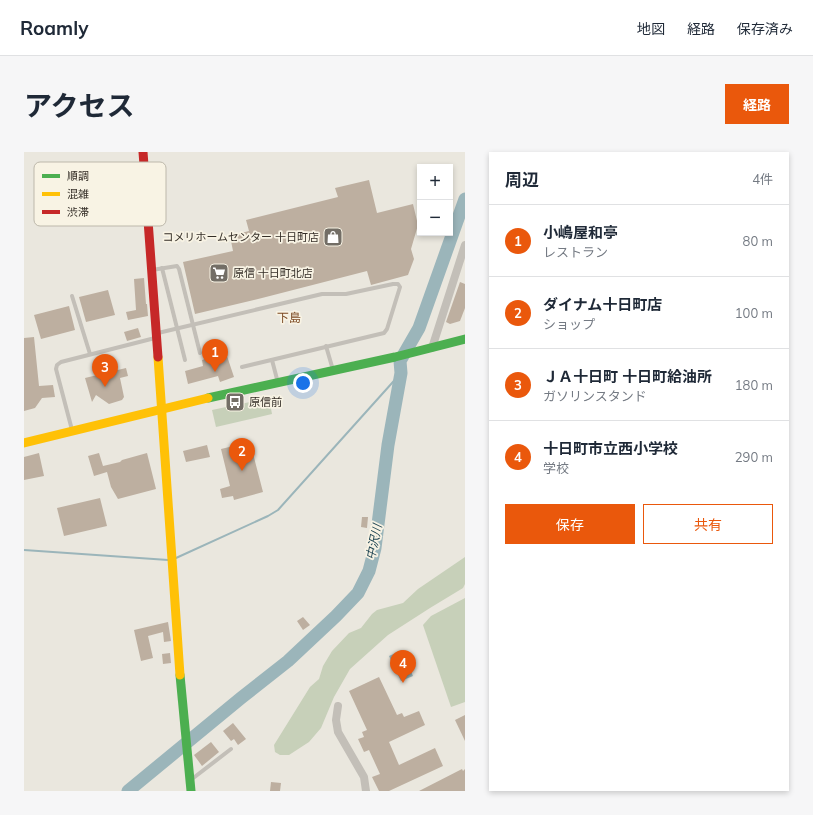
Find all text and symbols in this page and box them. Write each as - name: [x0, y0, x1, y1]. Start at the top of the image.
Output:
- text: Roamly: [20, 16, 88, 40]
- text: 地図: [637, 20, 665, 38]
- text: 経路: [687, 20, 715, 38]
- text: 保存済み: [737, 20, 793, 38]
- button: 経路: [725, 84, 789, 124]
- text: アクセス: [24, 88, 135, 123]
- legend: [34, 162, 166, 226]
- map controls: [417, 164, 453, 236]
- button: +: [417, 164, 453, 200]
- text: 順調: [67, 169, 89, 183]
- text: 周辺: [505, 169, 539, 190]
- text: 4件: [752, 171, 773, 187]
- text: 混雑: [67, 187, 89, 201]
- button: −: [417, 200, 453, 236]
- text: 渋滞: [67, 205, 89, 219]
- text: 小嶋屋和亭: [543, 223, 618, 242]
- shop icon: コメリホームセンター 十日町店: [322, 226, 344, 248]
- place label: コメリホームセンター 十日町店: [162, 230, 319, 244]
- text: 1: [514, 233, 522, 249]
- text: 80 m: [743, 233, 773, 249]
- text: レストラン: [543, 244, 608, 260]
- supermarket icon: 原信 十日町北店: [208, 262, 230, 284]
- place label: 原信 十日町北店: [233, 266, 313, 280]
- text: ダイナム十日町店: [543, 295, 662, 314]
- text: 2: [514, 305, 522, 321]
- text: 100 m: [735, 305, 773, 321]
- district label: 下島: [277, 310, 301, 325]
- text: ショップ: [543, 316, 595, 332]
- pin: 1: [202, 339, 228, 372]
- pin: 3: [92, 354, 118, 387]
- text: ＪＡ十日町 十日町給油所: [543, 367, 712, 386]
- your location: [293, 373, 313, 393]
- text: 3: [514, 377, 522, 393]
- text: 180 m: [735, 377, 773, 393]
- text: ガソリンスタンド: [543, 388, 647, 404]
- bus stop icon: 原信前: [224, 391, 246, 413]
- place label: 原信前: [249, 395, 282, 409]
- pin: 2: [229, 438, 255, 471]
- text: 十日町市立西小学校: [543, 439, 678, 458]
- text: 4: [514, 449, 522, 465]
- text: 290 m: [735, 449, 773, 465]
- text: 学校: [543, 460, 569, 476]
- button: 保存: [505, 504, 635, 544]
- button: 共有: [643, 504, 773, 544]
- water label: 中沢川: [362, 521, 385, 561]
- pin: 4: [390, 650, 416, 683]

